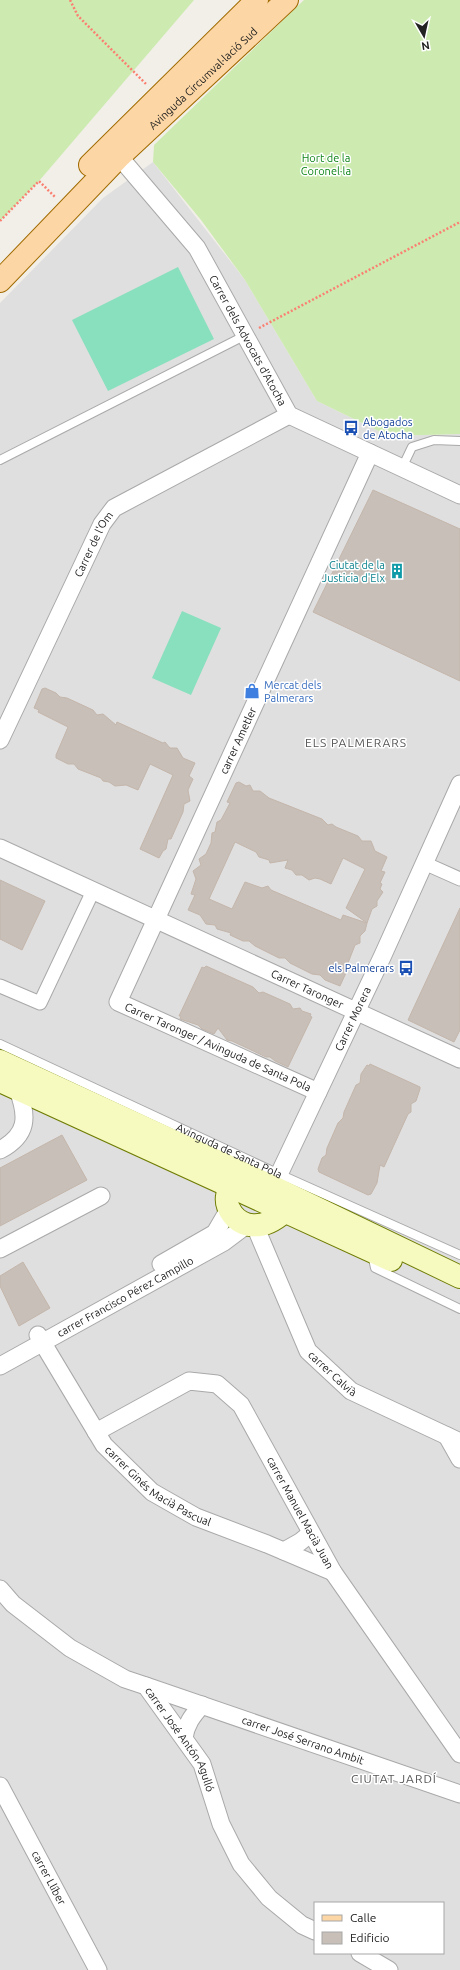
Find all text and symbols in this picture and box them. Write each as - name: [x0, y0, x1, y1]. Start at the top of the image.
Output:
- north arrow: [404, 16, 444, 56]
- street label: Avinguda Circumval·lació Sud: [147, 25, 260, 132]
- text: N: [421, 39, 431, 52]
- park label: Hort de la Coronel·la: [301, 152, 351, 177]
- street label: Carrer dels Advocats d'Atocha: [207, 273, 289, 408]
- place label: Abogados de Atocha: [363, 416, 413, 441]
- bus stop icon: Abogados de Atocha: [342, 419, 360, 437]
- street label: Carrer de l'Om: [72, 509, 115, 579]
- place label: Ciutat de la Justicia d'Elx: [322, 559, 385, 584]
- building icon: Ciutat de la Justicia d'Elx: [388, 562, 406, 580]
- place label: Mercat dels Palmerars: [264, 679, 322, 704]
- shop icon: Mercat dels Palmerars: [243, 682, 261, 700]
- street label: carrer Ametler: [218, 705, 259, 776]
- district label: ELS PALMERARS: [305, 736, 407, 749]
- bus stop icon: els Palmerars: [397, 959, 415, 977]
- place label: els Palmerars: [328, 962, 394, 974]
- street label: Carrer Taronger: [269, 967, 346, 1011]
- street label: Carrer Morera: [332, 985, 373, 1053]
- street label: Carrer Taronger / Avinguda de Santa Pola: [123, 1000, 313, 1094]
- street label: Avinguda de Santa Pola: [175, 1121, 284, 1181]
- street label: carrer Francisco Pérez Campillo: [55, 1254, 195, 1339]
- street label: carrer Calvià: [306, 1349, 358, 1399]
- street label: carrer Ginés Macià Pascual: [103, 1443, 213, 1528]
- street label: carrer Manuel Macià Juan: [265, 1455, 336, 1571]
- street label: carrer José Antón Agulló: [143, 1685, 216, 1793]
- street label: carrer José Serrano Ambit: [240, 1713, 366, 1767]
- district label: CIUTAT JARDÍ: [351, 1772, 437, 1785]
- street label: carrer Llíber: [30, 1849, 69, 1908]
- legend: [314, 1902, 444, 1954]
- text: Calle: [350, 1911, 376, 1924]
- text: Edificio: [350, 1931, 390, 1944]

